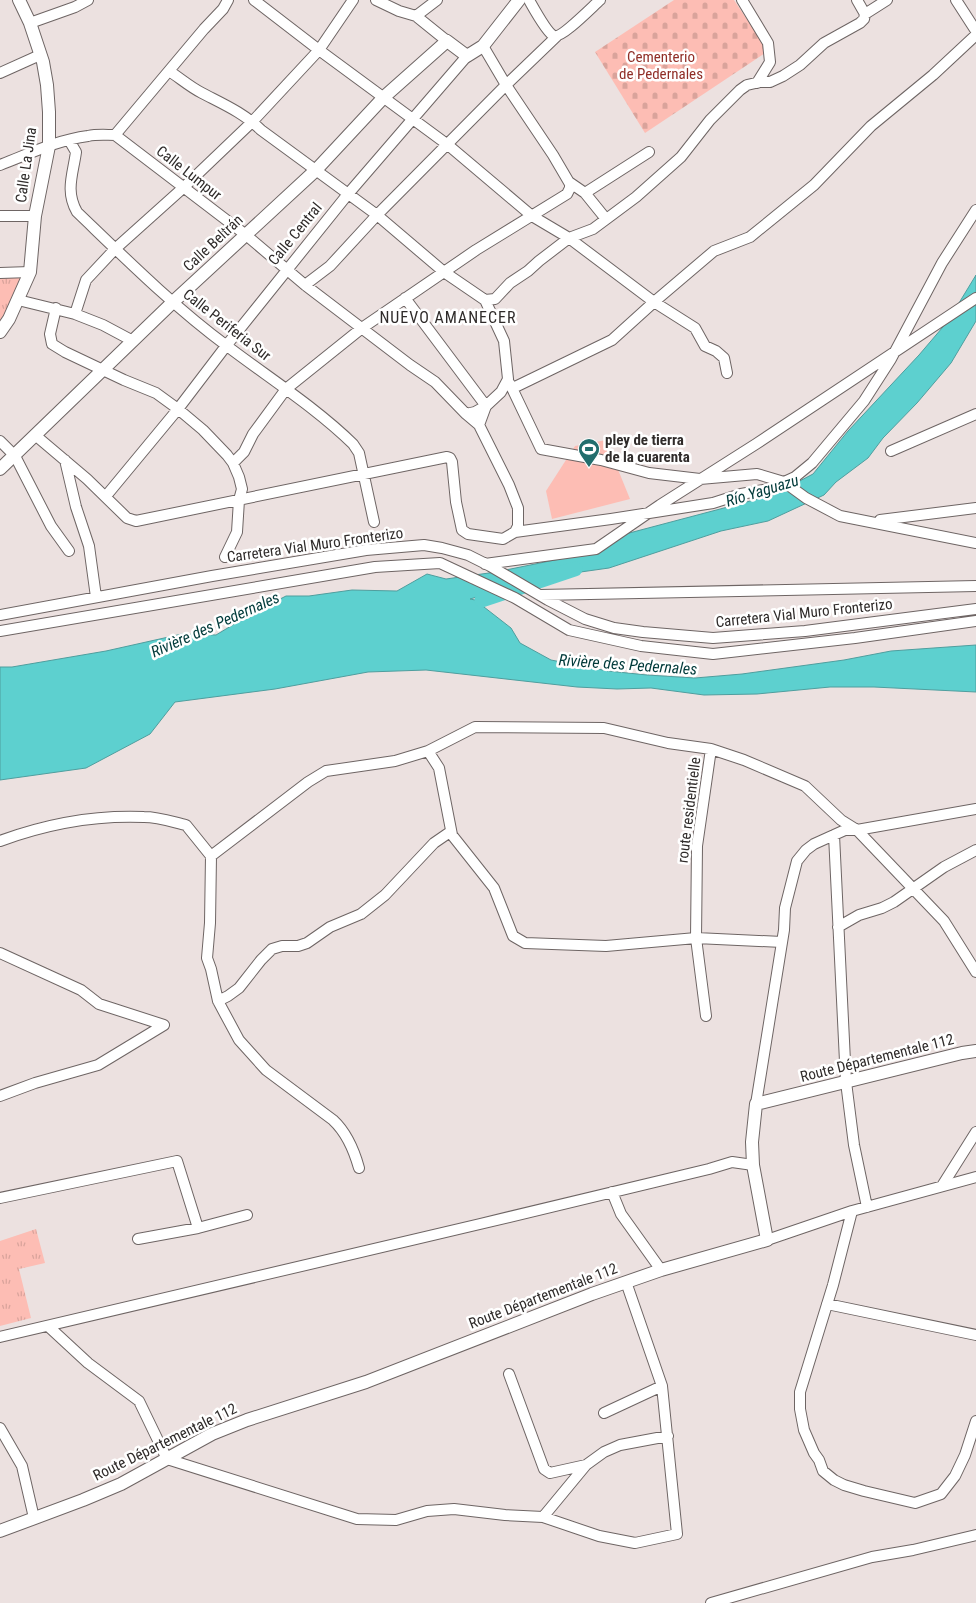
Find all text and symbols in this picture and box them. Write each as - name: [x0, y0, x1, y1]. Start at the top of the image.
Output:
- park label: Cementerio de Pedernales: [619, 48, 703, 83]
- street label: Calle La Jina: [12, 126, 40, 204]
- street label: Calle Lumpur: [153, 142, 225, 204]
- street label: Calle Central: [264, 199, 326, 269]
- street label: Calle Beltrán: [179, 211, 247, 275]
- street label: Calle Periferia Sur: [180, 285, 275, 365]
- district label: NUEVO AMANECER: [379, 308, 517, 327]
- place label: pley de tierra de la cuarenta: [605, 431, 690, 466]
- sports icon: pley de tierra de la cuarenta: [577, 437, 601, 468]
- water label: Río Yaguazu: [723, 470, 801, 511]
- street label: Carretera Vial Muro Fronterizo: [226, 524, 404, 566]
- water label: Rivière des Pedernales: [148, 588, 282, 661]
- street label: Carretera Vial Muro Fronterizo: [715, 595, 893, 631]
- water label: Rivière des Pedernales: [558, 650, 698, 679]
- street label: route residentielle: [674, 756, 704, 864]
- street label: Route Départementale 112: [798, 1030, 956, 1086]
- street label: Route Départementale 112: [466, 1259, 620, 1333]
- street label: Route Départementale 112: [90, 1399, 240, 1485]

